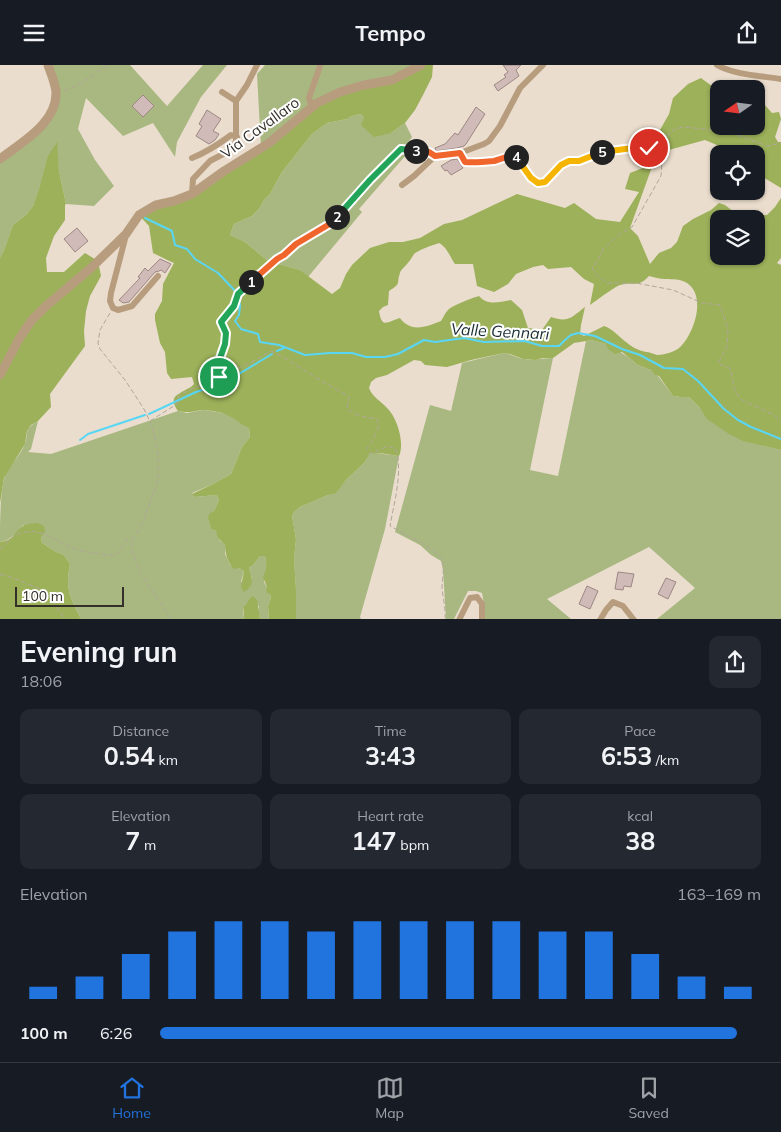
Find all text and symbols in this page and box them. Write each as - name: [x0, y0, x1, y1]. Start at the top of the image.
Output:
- icon: menu: [20, 19, 48, 47]
- text: Tempo: [355, 19, 426, 47]
- icon: share: [733, 19, 761, 47]
- north arrow: [710, 80, 765, 135]
- map controls: [710, 80, 765, 265]
- street label: Via Cavallaro: [217, 93, 303, 163]
- pin: [628, 127, 670, 169]
- icon: check: [635, 134, 663, 162]
- pin: 3: [404, 139, 428, 163]
- pin: 5: [590, 139, 614, 165]
- text: 3: [412, 142, 421, 160]
- text: 5: [598, 143, 607, 161]
- pin: 4: [504, 145, 528, 169]
- button: locate: [710, 145, 765, 200]
- text: 4: [512, 148, 521, 166]
- pin: 2: [324, 205, 350, 229]
- text: 2: [333, 208, 342, 226]
- button: layers: [710, 210, 765, 265]
- pin: 1: [238, 269, 264, 295]
- text: 1: [247, 273, 256, 291]
- water label: Valle Gennari: [450, 318, 550, 344]
- pin: [198, 356, 240, 398]
- icon: arrive: [205, 363, 233, 391]
- scale bar: [15, 585, 124, 608]
- text: 100 m: [22, 587, 63, 605]
- text: Evening run: [20, 634, 177, 669]
- button: share: [709, 636, 761, 688]
- text: 18:06: [20, 671, 62, 691]
- text: Distance: [113, 722, 169, 740]
- text: Time: [375, 722, 406, 740]
- text: Pace: [624, 722, 656, 740]
- text: 0.54: [104, 740, 155, 771]
- text: 3:43: [365, 740, 416, 771]
- text: 6:53: [601, 740, 652, 771]
- text: km: [155, 751, 178, 769]
- text: /km: [652, 751, 679, 769]
- text: Elevation: [111, 807, 170, 825]
- text: Heart rate: [357, 807, 424, 825]
- text: kcal: [627, 807, 653, 825]
- text: 7: [125, 825, 140, 856]
- text: 147: [352, 825, 397, 856]
- text: 38: [625, 825, 655, 856]
- text: m: [140, 836, 156, 854]
- text: bpm: [397, 836, 429, 854]
- text: Elevation: [20, 884, 88, 904]
- text: 163–169 m: [677, 884, 761, 904]
- text: 100 m: [20, 1023, 68, 1043]
- text: 6:26: [100, 1023, 132, 1043]
- tab: Home: [112, 1074, 151, 1122]
- tab: Map: [375, 1074, 404, 1122]
- tab: Saved: [628, 1074, 669, 1122]

